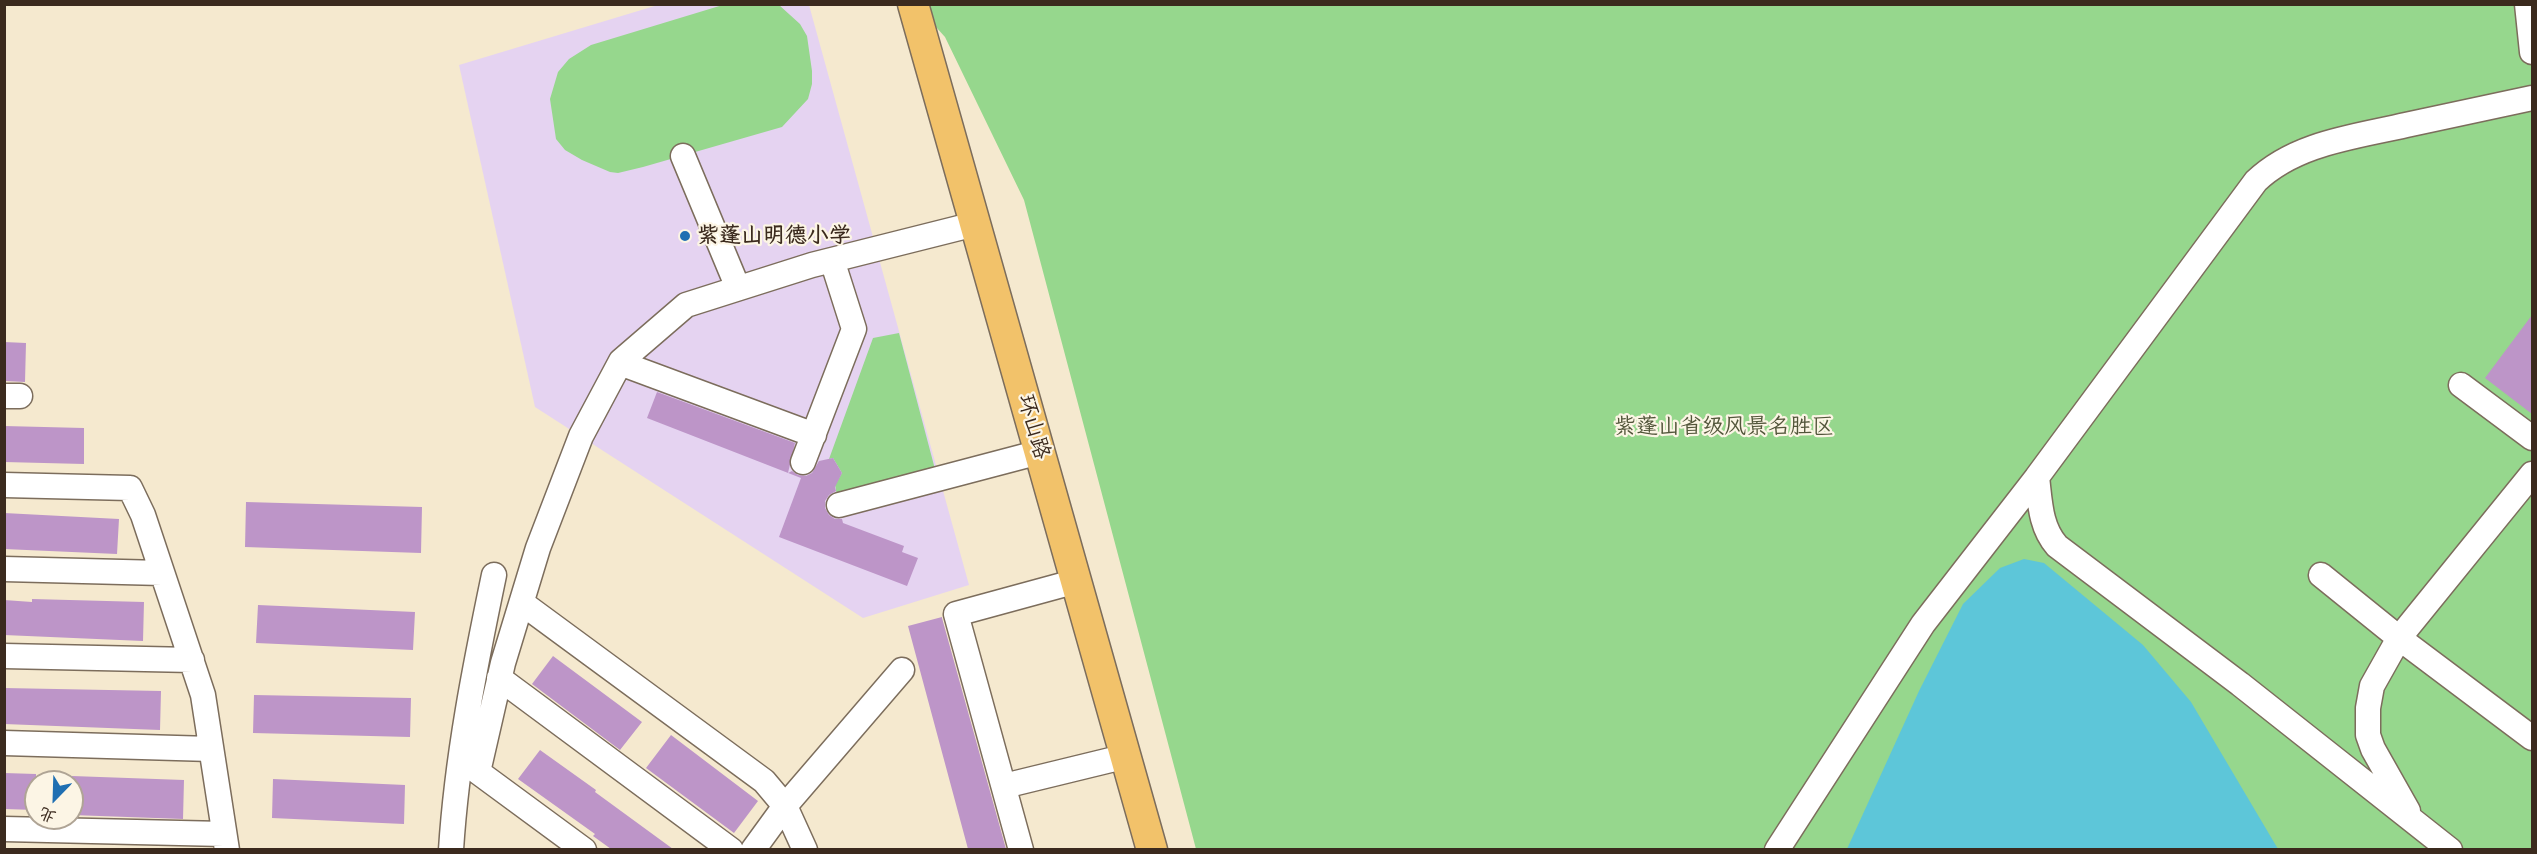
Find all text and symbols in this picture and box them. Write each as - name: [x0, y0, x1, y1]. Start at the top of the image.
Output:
- place label: 紫蓬山明德小学: [697, 223, 851, 249]
- marker: 紫蓬山明德小学: [678, 229, 692, 243]
- street label: 环山路: [1011, 392, 1055, 462]
- park label: 紫蓬山省级风景名胜区: [1614, 414, 1834, 440]
- north arrow: [24, 770, 84, 830]
- text: 北: [36, 802, 59, 828]

